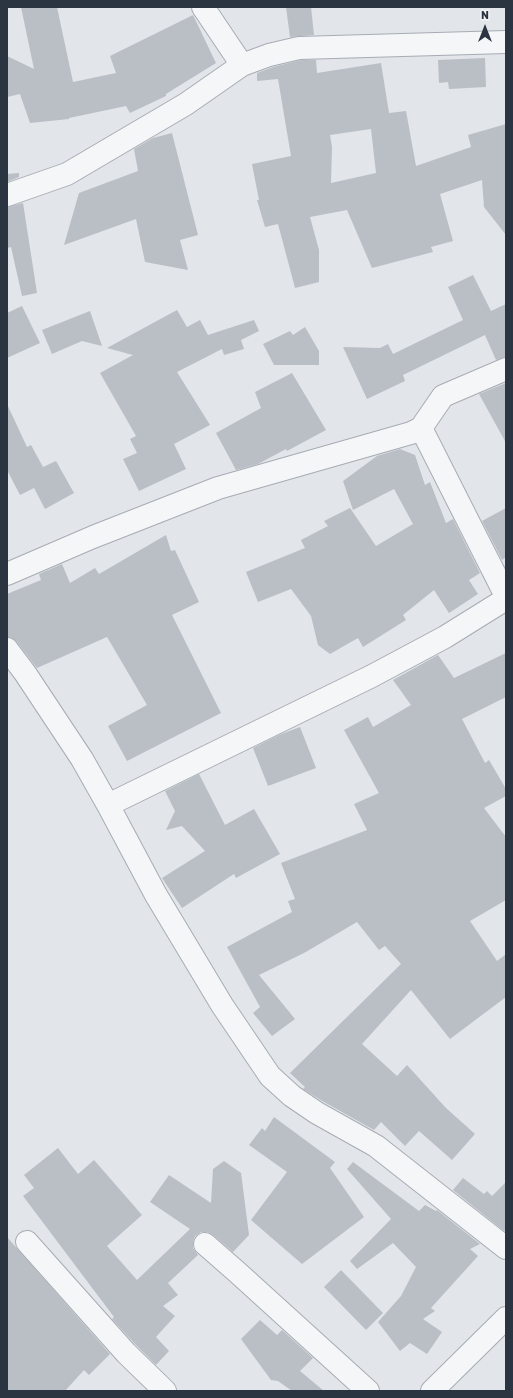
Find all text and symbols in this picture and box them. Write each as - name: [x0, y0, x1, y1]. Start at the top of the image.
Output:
- north arrow: [465, 8, 505, 48]
- text: N: [481, 9, 489, 22]

